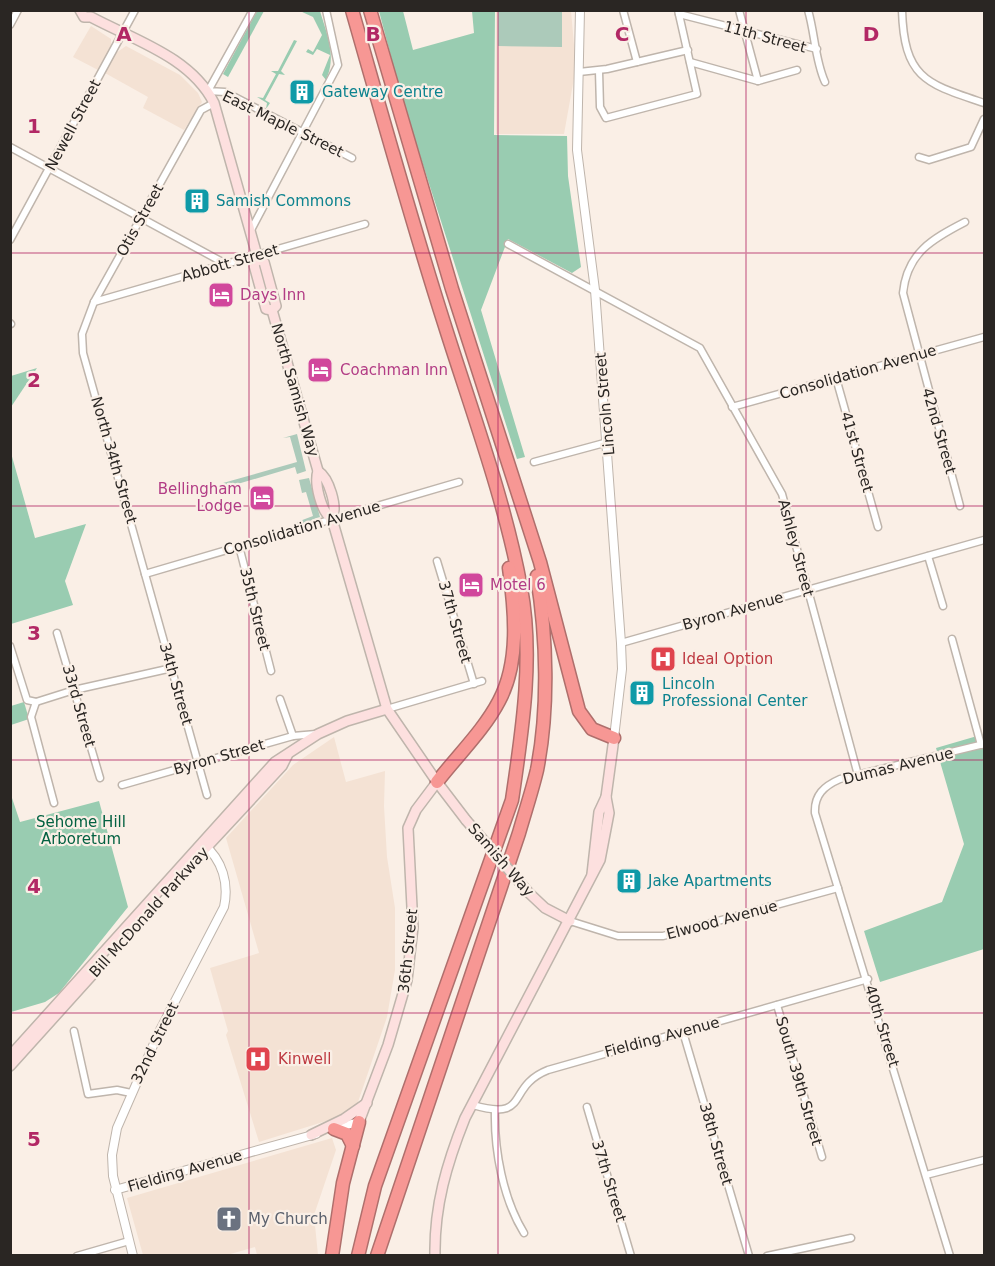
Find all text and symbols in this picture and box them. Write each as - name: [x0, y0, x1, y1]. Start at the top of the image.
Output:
- street label: 11th Street: [722, 17, 808, 57]
- text: A: [116, 22, 132, 46]
- text: B: [365, 22, 381, 46]
- text: C: [615, 22, 629, 46]
- text: D: [863, 22, 879, 46]
- street label: Newell Street: [41, 76, 105, 174]
- building icon: Gateway Centre: [287, 77, 317, 107]
- place label: Gateway Centre: [322, 83, 443, 101]
- street label: East Maple Street: [219, 87, 347, 161]
- text: 1: [27, 114, 41, 138]
- street label: Otis Street: [113, 181, 167, 259]
- building icon: Samish Commons: [182, 186, 212, 216]
- place label: Samish Commons: [216, 192, 351, 210]
- street label: Abbott Street: [179, 240, 281, 286]
- hotel icon: Days Inn: [206, 280, 236, 310]
- place label: Days Inn: [240, 286, 306, 304]
- street label: North Samish Way: [267, 321, 323, 459]
- street label: Consolidation Avenue: [777, 341, 939, 403]
- street label: Lincoln Street: [592, 352, 618, 456]
- hotel icon: Coachman Inn: [305, 355, 335, 385]
- place label: Coachman Inn: [340, 361, 448, 379]
- text: 2: [27, 368, 41, 392]
- street label: 42nd Street: [918, 386, 960, 476]
- street label: North 34th Street: [87, 394, 141, 526]
- street label: 41st Street: [837, 410, 877, 495]
- place label: Bellingham Lodge: [158, 480, 242, 515]
- hotel icon: Bellingham Lodge: [247, 483, 277, 513]
- street label: Consolidation Avenue: [221, 497, 383, 559]
- street label: Ashley Street: [774, 497, 818, 599]
- street label: 35th Street: [236, 566, 274, 652]
- hotel icon: Motel 6: [456, 570, 486, 600]
- place label: Motel 6: [490, 576, 546, 594]
- street label: 37th Street: [435, 579, 475, 665]
- street label: Byron Avenue: [680, 588, 786, 634]
- text: 3: [27, 621, 41, 645]
- street label: 34th Street: [156, 641, 196, 727]
- hospital icon: Ideal Option: [648, 644, 678, 674]
- place label: Ideal Option: [682, 650, 773, 668]
- street label: 33rd Street: [59, 663, 99, 749]
- place label: Lincoln Professional Center: [662, 675, 808, 710]
- building icon: Lincoln Professional Center: [627, 678, 657, 708]
- street label: Byron Street: [171, 735, 267, 779]
- street label: Dumas Avenue: [841, 744, 955, 788]
- park label: Sehome Hill Arboretum: [36, 813, 126, 848]
- street label: Samish Way: [464, 820, 538, 901]
- street label: Bill McDonald Parkway: [86, 843, 212, 981]
- building icon: Jake Apartments: [614, 866, 644, 896]
- place label: Jake Apartments: [647, 872, 772, 890]
- text: 4: [27, 874, 41, 898]
- street label: Elwood Avenue: [664, 897, 780, 943]
- street label: 36th Street: [395, 908, 421, 994]
- street label: 40th Street: [861, 983, 903, 1069]
- street label: 32nd Street: [128, 999, 183, 1087]
- street label: Fielding Avenue: [603, 1013, 721, 1061]
- street label: South 39th Street: [772, 1015, 826, 1148]
- hospital icon: Kinwell: [243, 1044, 273, 1074]
- place label: Kinwell: [278, 1050, 331, 1068]
- street label: 38th Street: [696, 1101, 736, 1187]
- text: 5: [27, 1127, 41, 1151]
- street label: 37th Street: [588, 1138, 630, 1224]
- street label: Fielding Avenue: [126, 1146, 244, 1196]
- church icon: My Church: [214, 1204, 244, 1234]
- place label: My Church: [248, 1210, 328, 1228]

